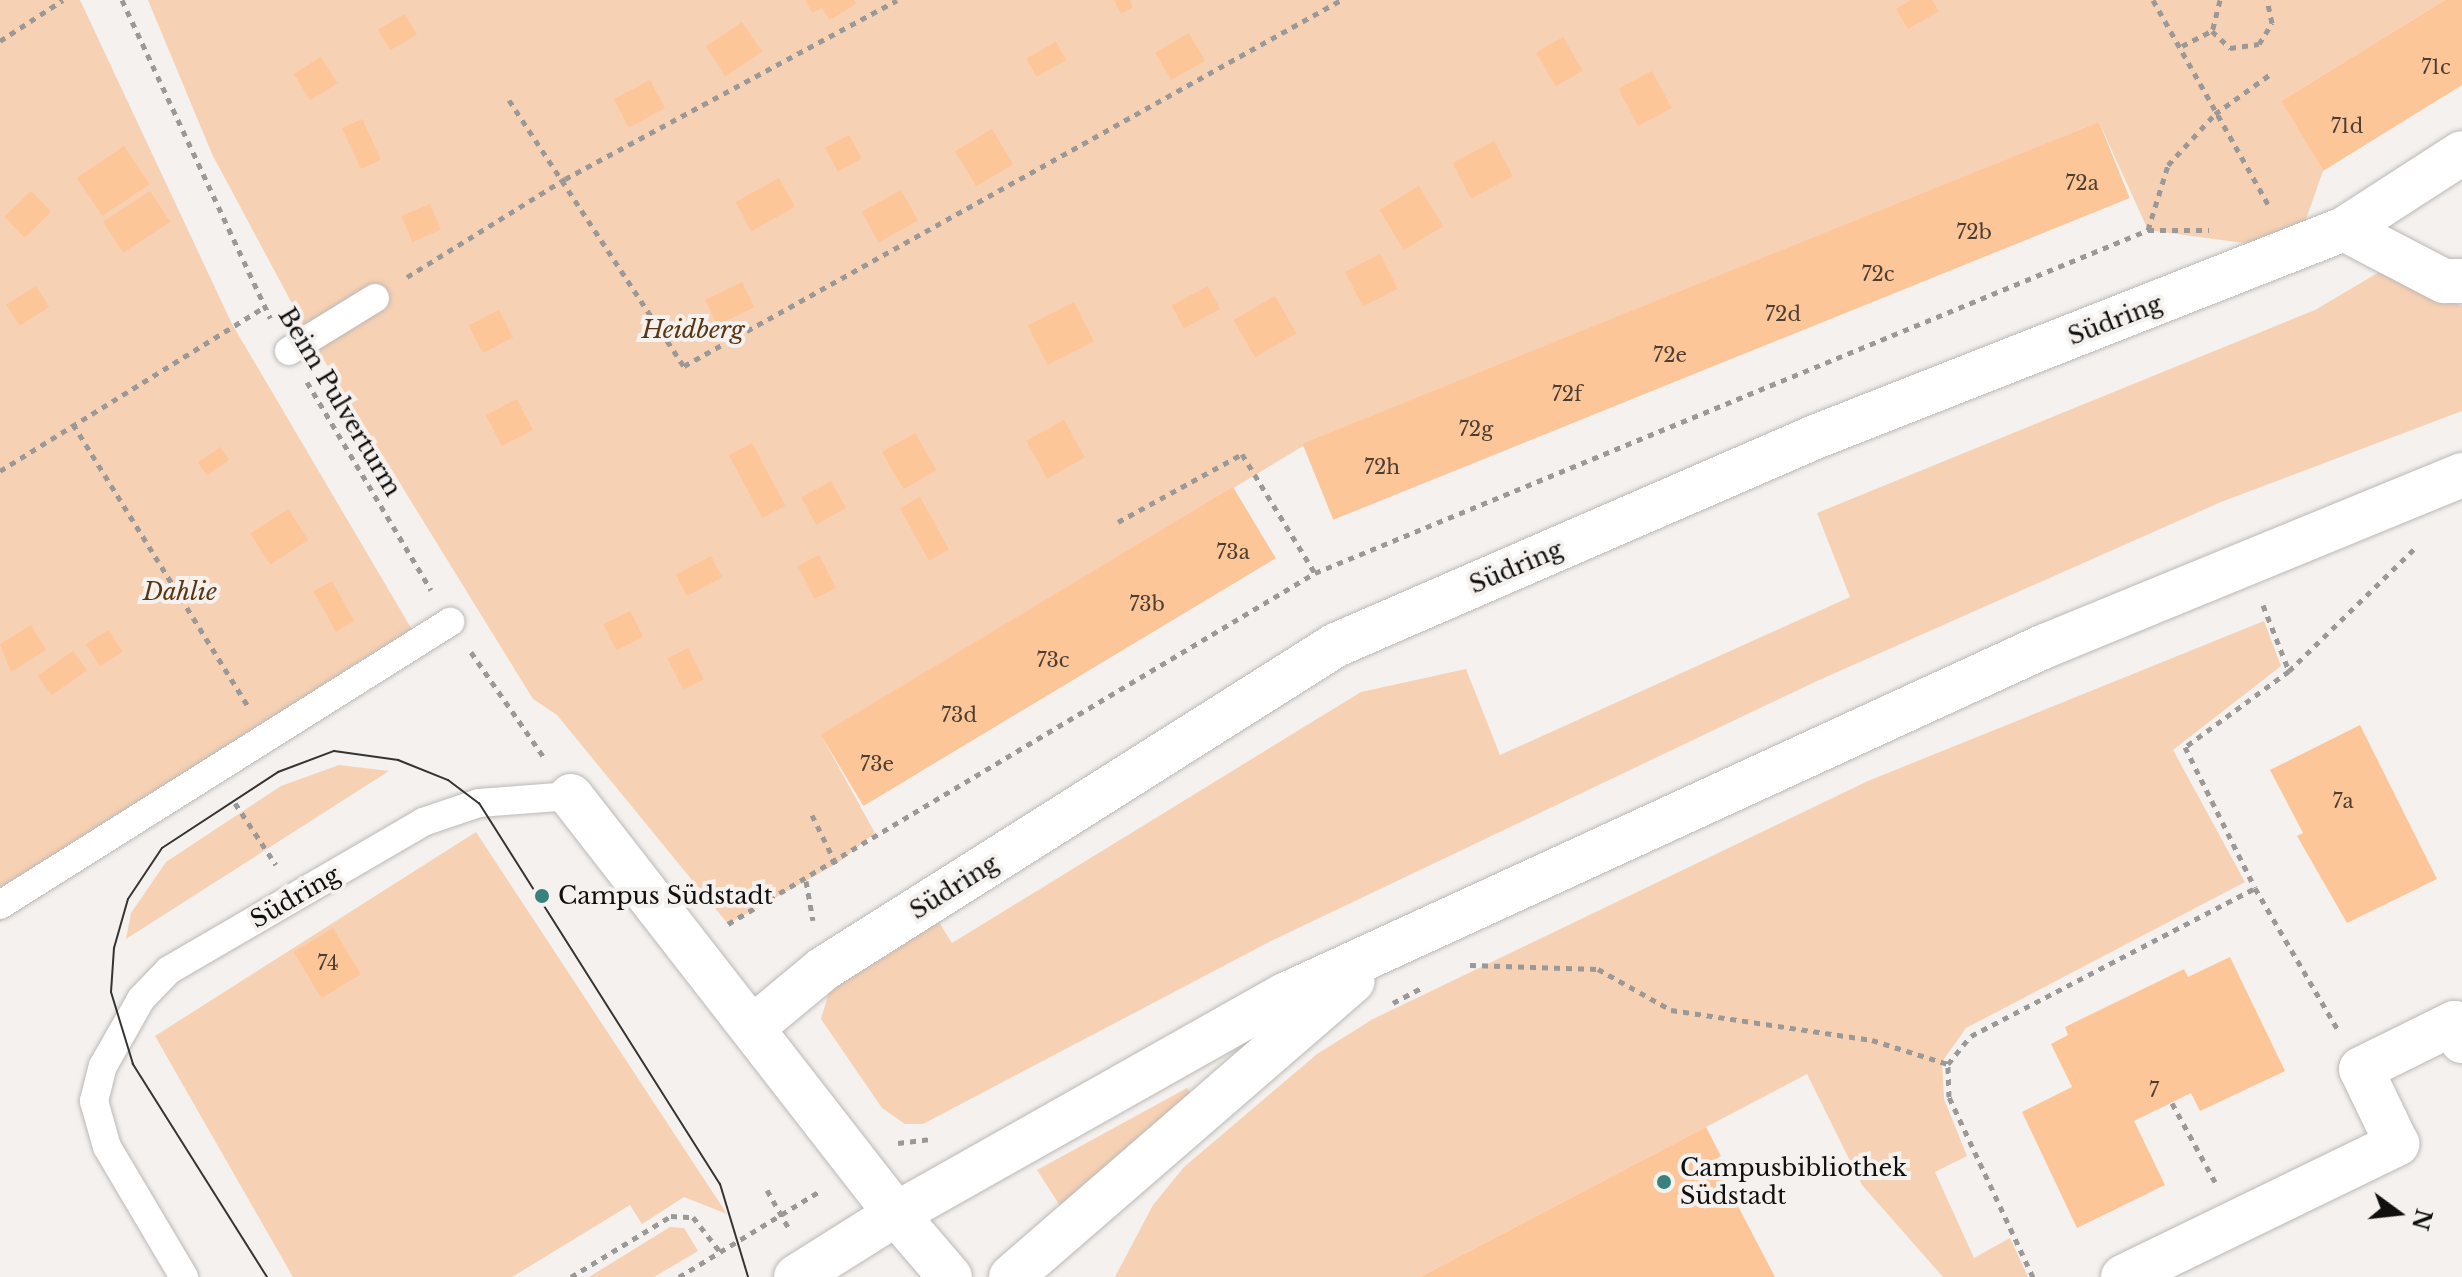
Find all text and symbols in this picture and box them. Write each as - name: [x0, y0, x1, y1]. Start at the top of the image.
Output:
- house number: 71c: [2421, 55, 2451, 79]
- house number: 71d: [2331, 114, 2363, 138]
- house number: 72a: [2065, 171, 2099, 195]
- house number: 72b: [1956, 220, 1992, 244]
- house number: 72c: [1861, 262, 1895, 286]
- street label: Südring: [2064, 289, 2166, 351]
- street label: Beim Pulverturm: [272, 302, 408, 502]
- house number: 72d: [1765, 302, 1801, 326]
- park label: Heidberg: [642, 316, 744, 344]
- house number: 72e: [1653, 343, 1687, 367]
- house number: 72f: [1552, 382, 1582, 406]
- house number: 72g: [1459, 417, 1493, 441]
- house number: 72h: [1364, 455, 1400, 479]
- street label: Südring: [1465, 535, 1567, 599]
- house number: 73a: [1216, 540, 1250, 564]
- park label: Dahlie: [143, 578, 217, 606]
- house number: 73b: [1129, 592, 1165, 616]
- house number: 73c: [1036, 648, 1070, 672]
- house number: 73d: [941, 703, 977, 727]
- house number: 73e: [860, 752, 894, 776]
- house number: 7a: [2332, 789, 2354, 813]
- street label: Südring: [905, 849, 1003, 925]
- street label: Südring: [245, 860, 345, 934]
- place label: Campus Südstadt: [558, 882, 773, 910]
- marker: Campus Südstadt: [533, 887, 551, 905]
- house number: 74: [317, 951, 339, 975]
- house number: 7: [2149, 1078, 2159, 1102]
- place label: Campusbibliothek Südstadt: [1680, 1154, 1907, 1210]
- marker: Campusbibliothek Südstadt: [1655, 1173, 1673, 1191]
- north arrow: [2358, 1173, 2438, 1253]
- text: N: [2406, 1206, 2437, 1233]

